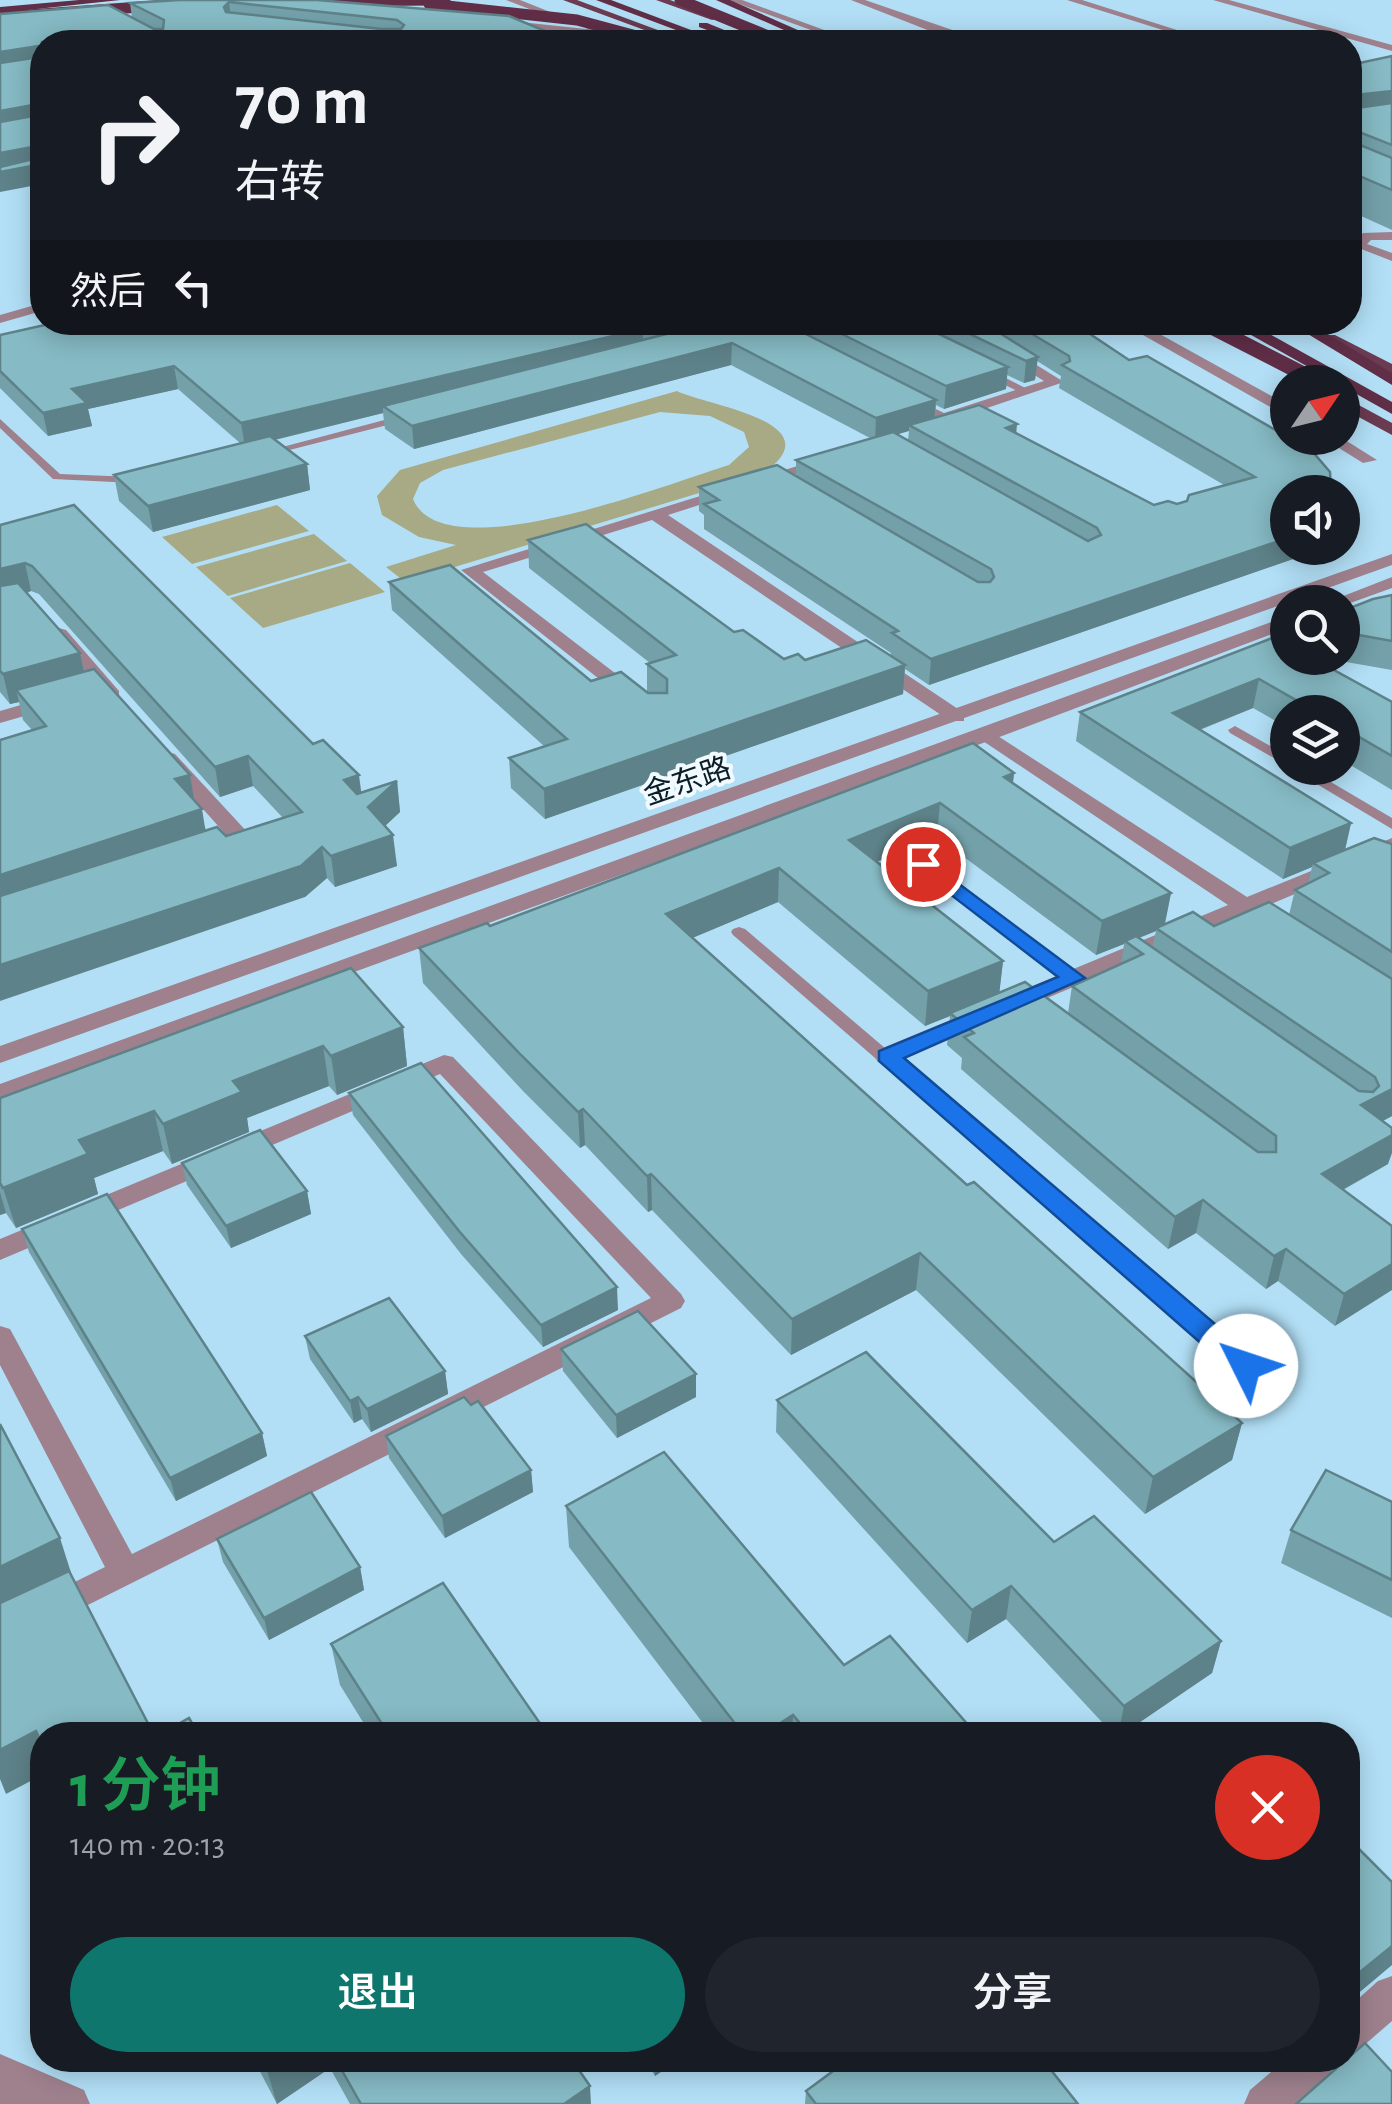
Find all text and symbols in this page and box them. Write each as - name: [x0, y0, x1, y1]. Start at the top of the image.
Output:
- text: 70 m: [235, 67, 369, 137]
- icon: right: [70, 70, 200, 200]
- text: 右转: [235, 161, 325, 206]
- icon: left: [166, 260, 221, 315]
- text: 然后: [70, 274, 146, 312]
- north arrow: [1270, 365, 1360, 455]
- map controls: [1270, 365, 1360, 785]
- button: sound: [1270, 475, 1360, 565]
- button: search: [1270, 585, 1360, 675]
- button: layers: [1270, 695, 1360, 785]
- street label: 金东路: [639, 751, 735, 811]
- pin: [881, 822, 966, 907]
- icon: arrive: [896, 837, 951, 892]
- position arrow: [1194, 1314, 1298, 1418]
- button: close: [1215, 1755, 1320, 1860]
- text: 1 分钟: [70, 1758, 221, 1818]
- text: 140 m · 20:13: [70, 1829, 225, 1861]
- button: 退出: [70, 1937, 685, 2052]
- button: 分享: [705, 1937, 1320, 2052]

